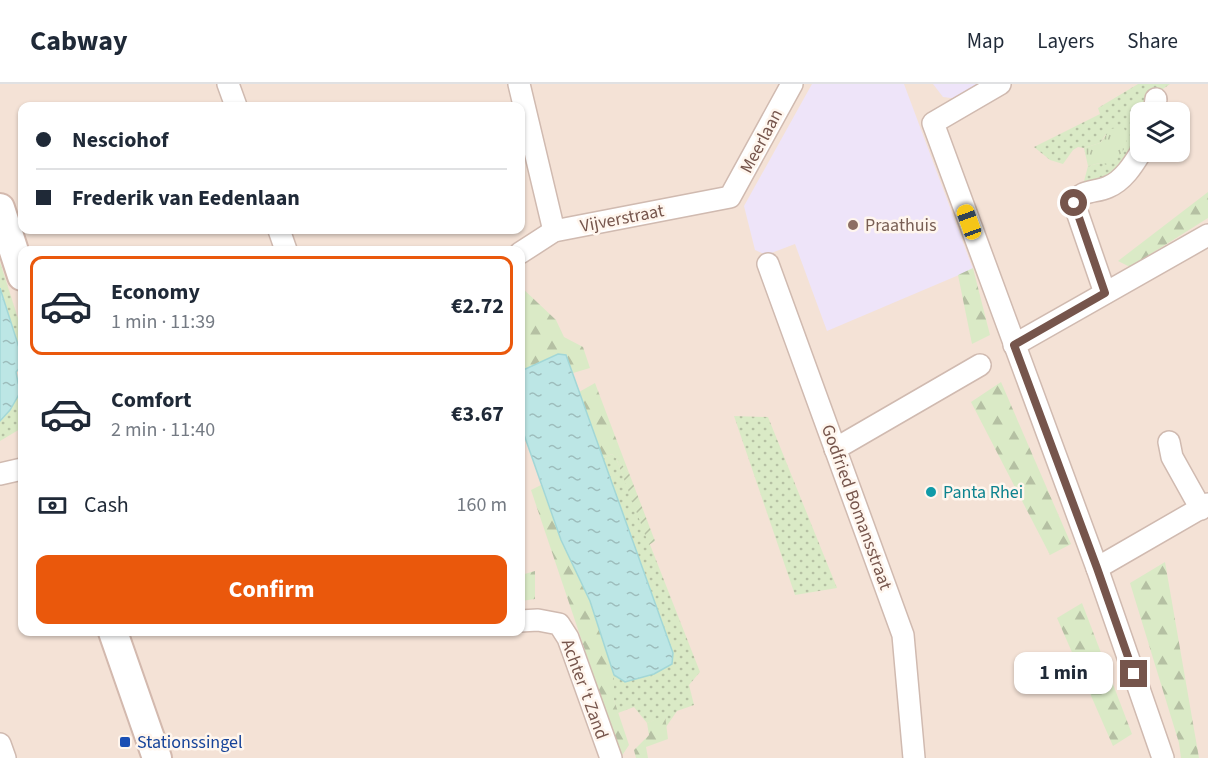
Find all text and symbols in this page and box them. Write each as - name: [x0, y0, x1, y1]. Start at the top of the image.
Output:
- text: Cabway: [30, 21, 128, 61]
- text: Map: [967, 26, 1004, 56]
- text: Layers: [1037, 26, 1094, 56]
- text: Share: [1127, 26, 1178, 56]
- map controls: [1130, 102, 1190, 162]
- button: layers: [1130, 102, 1190, 162]
- street label: Meerlaan: [734, 105, 789, 178]
- text: Nesciohof: [72, 124, 169, 156]
- text: Frederik van Eedenlaan: [72, 182, 300, 214]
- route start: [1060, 189, 1087, 216]
- street label: Vijverstraat: [578, 198, 666, 239]
- car: [954, 202, 984, 242]
- place label: Praathuis: [865, 213, 937, 238]
- marker: Praathuis: [846, 218, 860, 232]
- text: Economy: [111, 276, 200, 308]
- icon: car: [39, 279, 93, 333]
- text: €2.72: [451, 290, 504, 322]
- text: 1 min · 11:39: [111, 308, 215, 336]
- text: Comfort: [111, 384, 192, 416]
- icon: car: [39, 387, 93, 441]
- text: €3.67: [451, 398, 504, 430]
- text: 2 min · 11:40: [111, 416, 215, 444]
- street label: Godfried Bomansstraat: [815, 421, 898, 593]
- place label: Panta Rhei: [943, 480, 1023, 505]
- marker: Panta Rhei: [924, 485, 938, 499]
- icon: cash: [36, 489, 69, 522]
- text: Cash: [84, 489, 129, 521]
- text: 160 m: [457, 491, 507, 519]
- button: Confirm: [36, 555, 507, 624]
- street label: Achter 't Zand: [555, 636, 614, 743]
- callout: 1 min: [1014, 653, 1113, 695]
- text: 1 min: [1039, 659, 1088, 687]
- route end: [1120, 660, 1147, 687]
- place label: Stationssingel: [137, 730, 243, 755]
- marker: Stationssingel: [118, 735, 132, 749]

